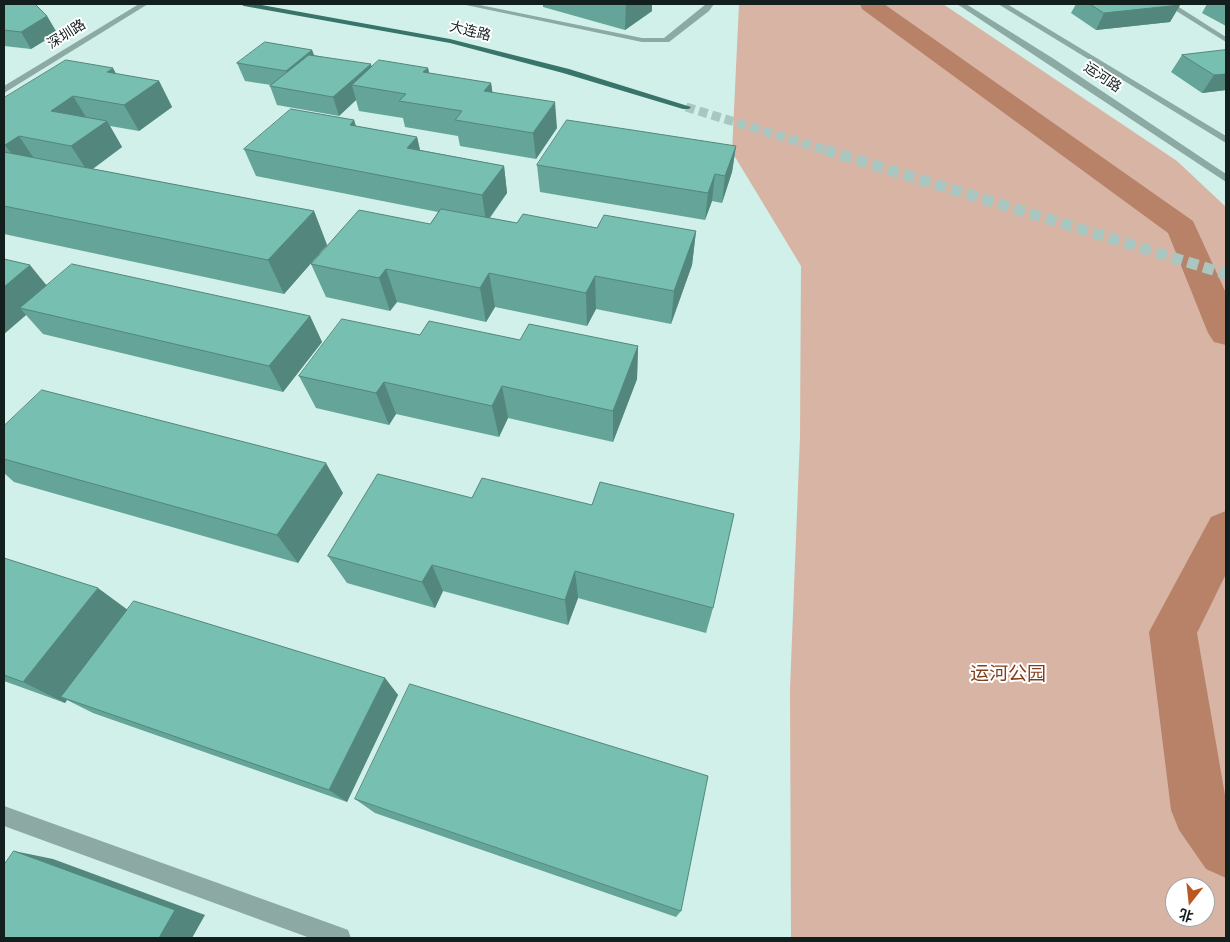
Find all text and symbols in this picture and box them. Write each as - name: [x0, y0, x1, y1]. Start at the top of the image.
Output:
- street label: 深圳路: [45, 17, 89, 53]
- street label: 大连路: [448, 19, 492, 45]
- street label: 运河路: [1080, 59, 1124, 97]
- park label: 运河公园: [970, 664, 1046, 686]
- north arrow: [1165, 877, 1215, 927]
- text: 北: [1177, 906, 1195, 925]

